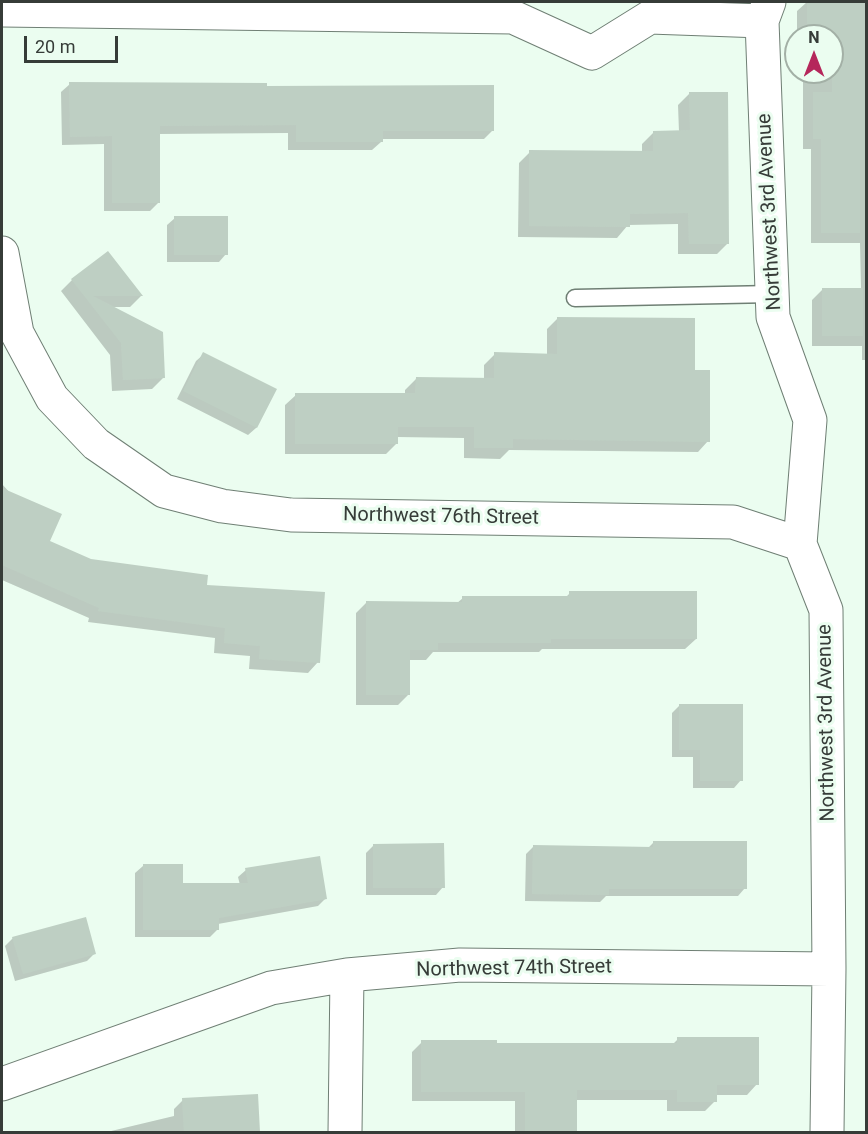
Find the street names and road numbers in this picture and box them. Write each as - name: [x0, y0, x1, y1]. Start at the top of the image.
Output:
- street label: Northwest 3rd Avenue: [753, 113, 787, 311]
- street label: Northwest 76th Street: [343, 503, 539, 531]
- street label: Northwest 3rd Avenue: [813, 624, 841, 822]
- street label: Northwest 74th Street: [416, 955, 612, 983]

